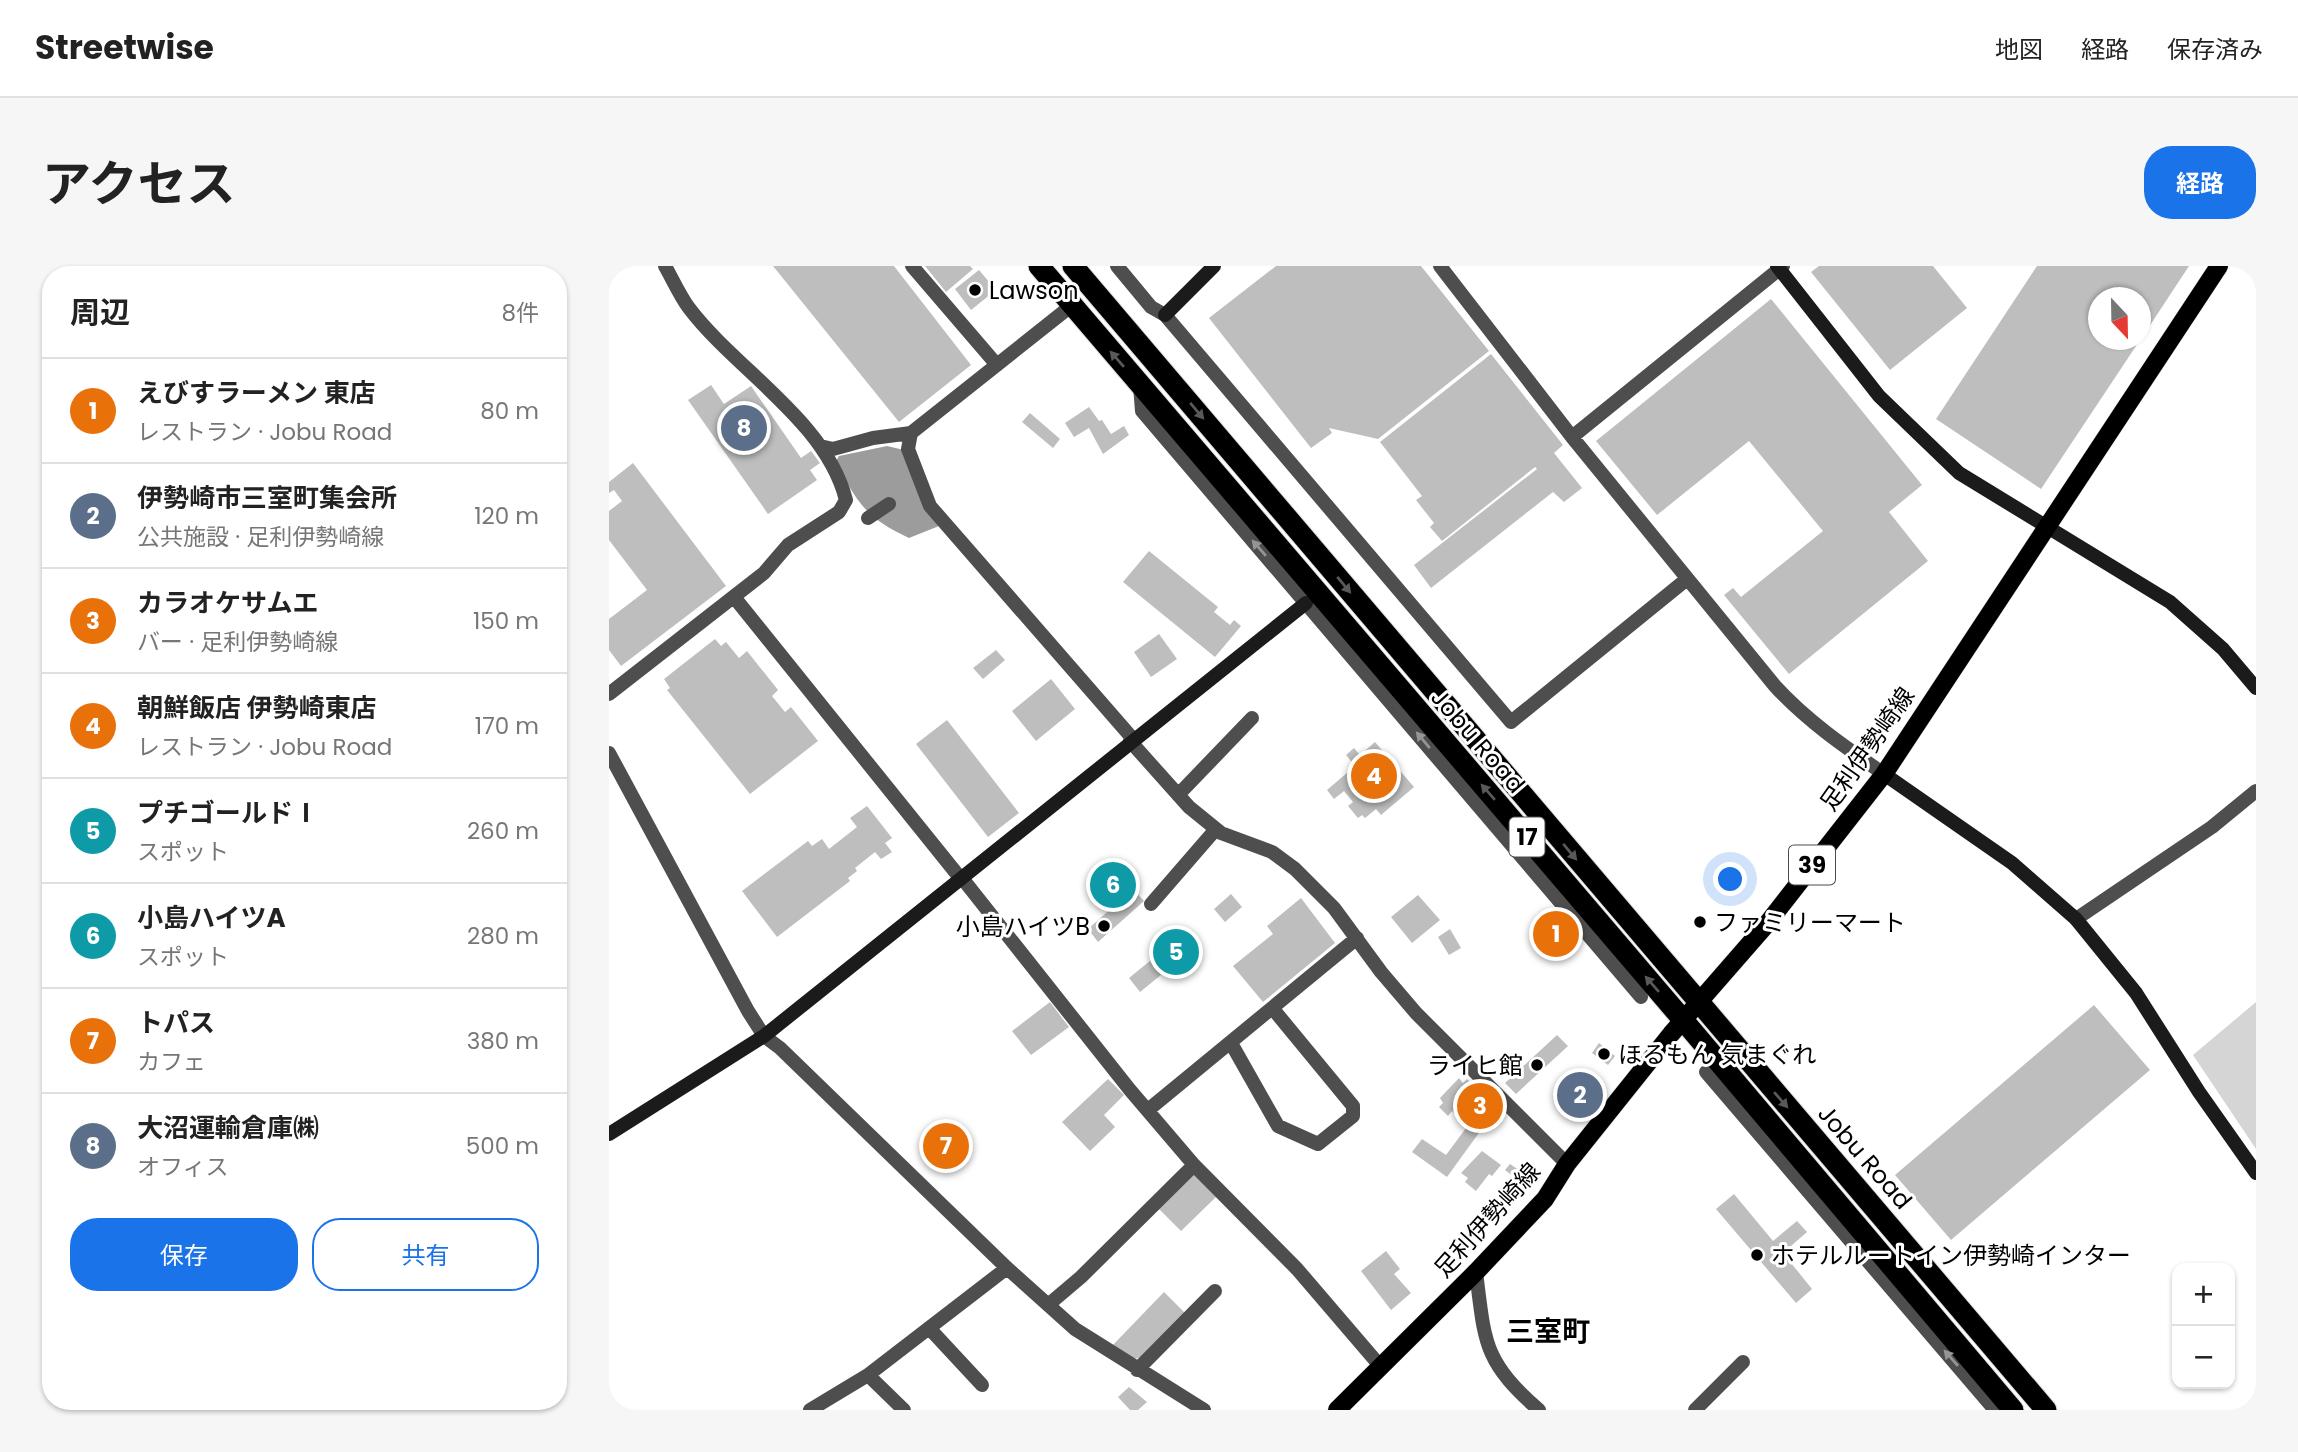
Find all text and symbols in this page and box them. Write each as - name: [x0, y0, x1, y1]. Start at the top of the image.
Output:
- text: Streetwise: [35, 24, 214, 71]
- text: 地図: [1995, 33, 2043, 66]
- text: 経路: [2081, 33, 2129, 66]
- text: 保存済み: [2167, 33, 2263, 66]
- button: 経路: [2144, 146, 2256, 219]
- text: アクセス: [42, 150, 236, 218]
- place label: Lawson: [989, 274, 1079, 307]
- marker: Lawson: [967, 282, 983, 298]
- north arrow: [2088, 287, 2151, 350]
- text: 周辺: [70, 291, 130, 334]
- text: 8件: [501, 297, 539, 329]
- one-way arrow: [1110, 351, 1125, 368]
- text: えびすラーメン 東店: [137, 375, 375, 411]
- text: 1: [89, 395, 97, 427]
- text: 80 m: [480, 395, 539, 427]
- pin: 8: [721, 402, 767, 454]
- one-way arrow: [1189, 403, 1204, 420]
- text: レストラン · Jobu Road: [137, 416, 392, 448]
- text: 伊勢崎市三室町集会所: [137, 480, 397, 516]
- text: 2: [86, 500, 100, 532]
- text: 120 m: [474, 500, 539, 532]
- text: 公共施設 · 足利伊勢崎線: [137, 521, 384, 553]
- one-way arrow: [1251, 539, 1267, 557]
- one-way arrow: [1336, 576, 1352, 594]
- text: カラオケサムエ: [137, 585, 318, 621]
- text: 3: [86, 605, 100, 637]
- text: 150 m: [473, 605, 539, 637]
- text: バー · 足利伊勢崎線: [137, 626, 338, 658]
- street label: 足利伊勢崎線: [1812, 681, 1922, 817]
- street label: Jobu Road: [1423, 682, 1533, 800]
- text: 朝鮮飯店 伊勢崎東店: [137, 690, 377, 726]
- text: 4: [85, 710, 101, 742]
- text: 170 m: [475, 710, 539, 742]
- text: レストラン · Jobu Road: [137, 731, 392, 763]
- one-way arrow: [1415, 731, 1430, 749]
- pin: 4: [1351, 750, 1397, 802]
- one-way arrow: [1481, 784, 1496, 801]
- text: プチゴールドⅠ: [137, 795, 319, 831]
- text: 5: [86, 815, 100, 847]
- text: 260 m: [467, 815, 539, 847]
- road number: 17: [1509, 818, 1545, 856]
- text: スポット: [137, 836, 229, 868]
- one-way arrow: [1562, 843, 1578, 861]
- road number: 39: [1789, 846, 1835, 884]
- pin: 6: [1090, 859, 1136, 911]
- your location: [1713, 862, 1747, 896]
- text: 小島ハイツA: [137, 900, 286, 936]
- place label: ファミリーマート: [1714, 906, 1906, 939]
- pin: 1: [1533, 908, 1579, 960]
- place label: 小島ハイツB: [956, 910, 1090, 943]
- marker: ファミリーマート: [1692, 914, 1708, 930]
- marker: 小島ハイツB: [1096, 918, 1112, 934]
- text: 6: [86, 920, 100, 952]
- text: 280 m: [467, 920, 539, 952]
- pin: 5: [1153, 926, 1199, 978]
- text: スポット: [137, 941, 229, 973]
- one-way arrow: [1645, 975, 1660, 992]
- text: トパス: [137, 1005, 215, 1041]
- text: 7: [87, 1025, 99, 1057]
- text: 380 m: [467, 1025, 539, 1057]
- place label: ほるもん 気まぐれ: [1618, 1038, 1816, 1071]
- text: カフェ: [137, 1046, 206, 1078]
- marker: ほるもん 気まぐれ: [1596, 1046, 1612, 1062]
- place label: ライヒ館: [1427, 1049, 1523, 1082]
- marker: ライヒ館: [1529, 1057, 1545, 1073]
- pin: 2: [1557, 1069, 1603, 1121]
- pin: 3: [1457, 1080, 1503, 1132]
- one-way arrow: [1773, 1091, 1789, 1109]
- street label: Jobu Road: [1810, 1098, 1920, 1216]
- text: 大沼運輸倉庫㈱: [137, 1110, 319, 1146]
- pin: 7: [923, 1120, 969, 1172]
- text: 8: [86, 1130, 100, 1162]
- text: 500 m: [466, 1130, 539, 1162]
- text: オフィス: [137, 1151, 229, 1183]
- street label: 足利伊勢崎線: [1427, 1155, 1547, 1285]
- button: 保存: [70, 1218, 298, 1291]
- button: 共有: [312, 1218, 539, 1291]
- place label: ホテルルートイン伊勢崎インター: [1771, 1239, 2131, 1272]
- marker: ホテルルートイン伊勢崎インター: [1749, 1247, 1765, 1263]
- map controls: [2172, 1263, 2235, 1389]
- button: +: [2172, 1263, 2235, 1326]
- district label: 三室町: [1506, 1312, 1590, 1351]
- button: −: [2172, 1326, 2235, 1389]
- one-way arrow: [1943, 1349, 1959, 1367]

